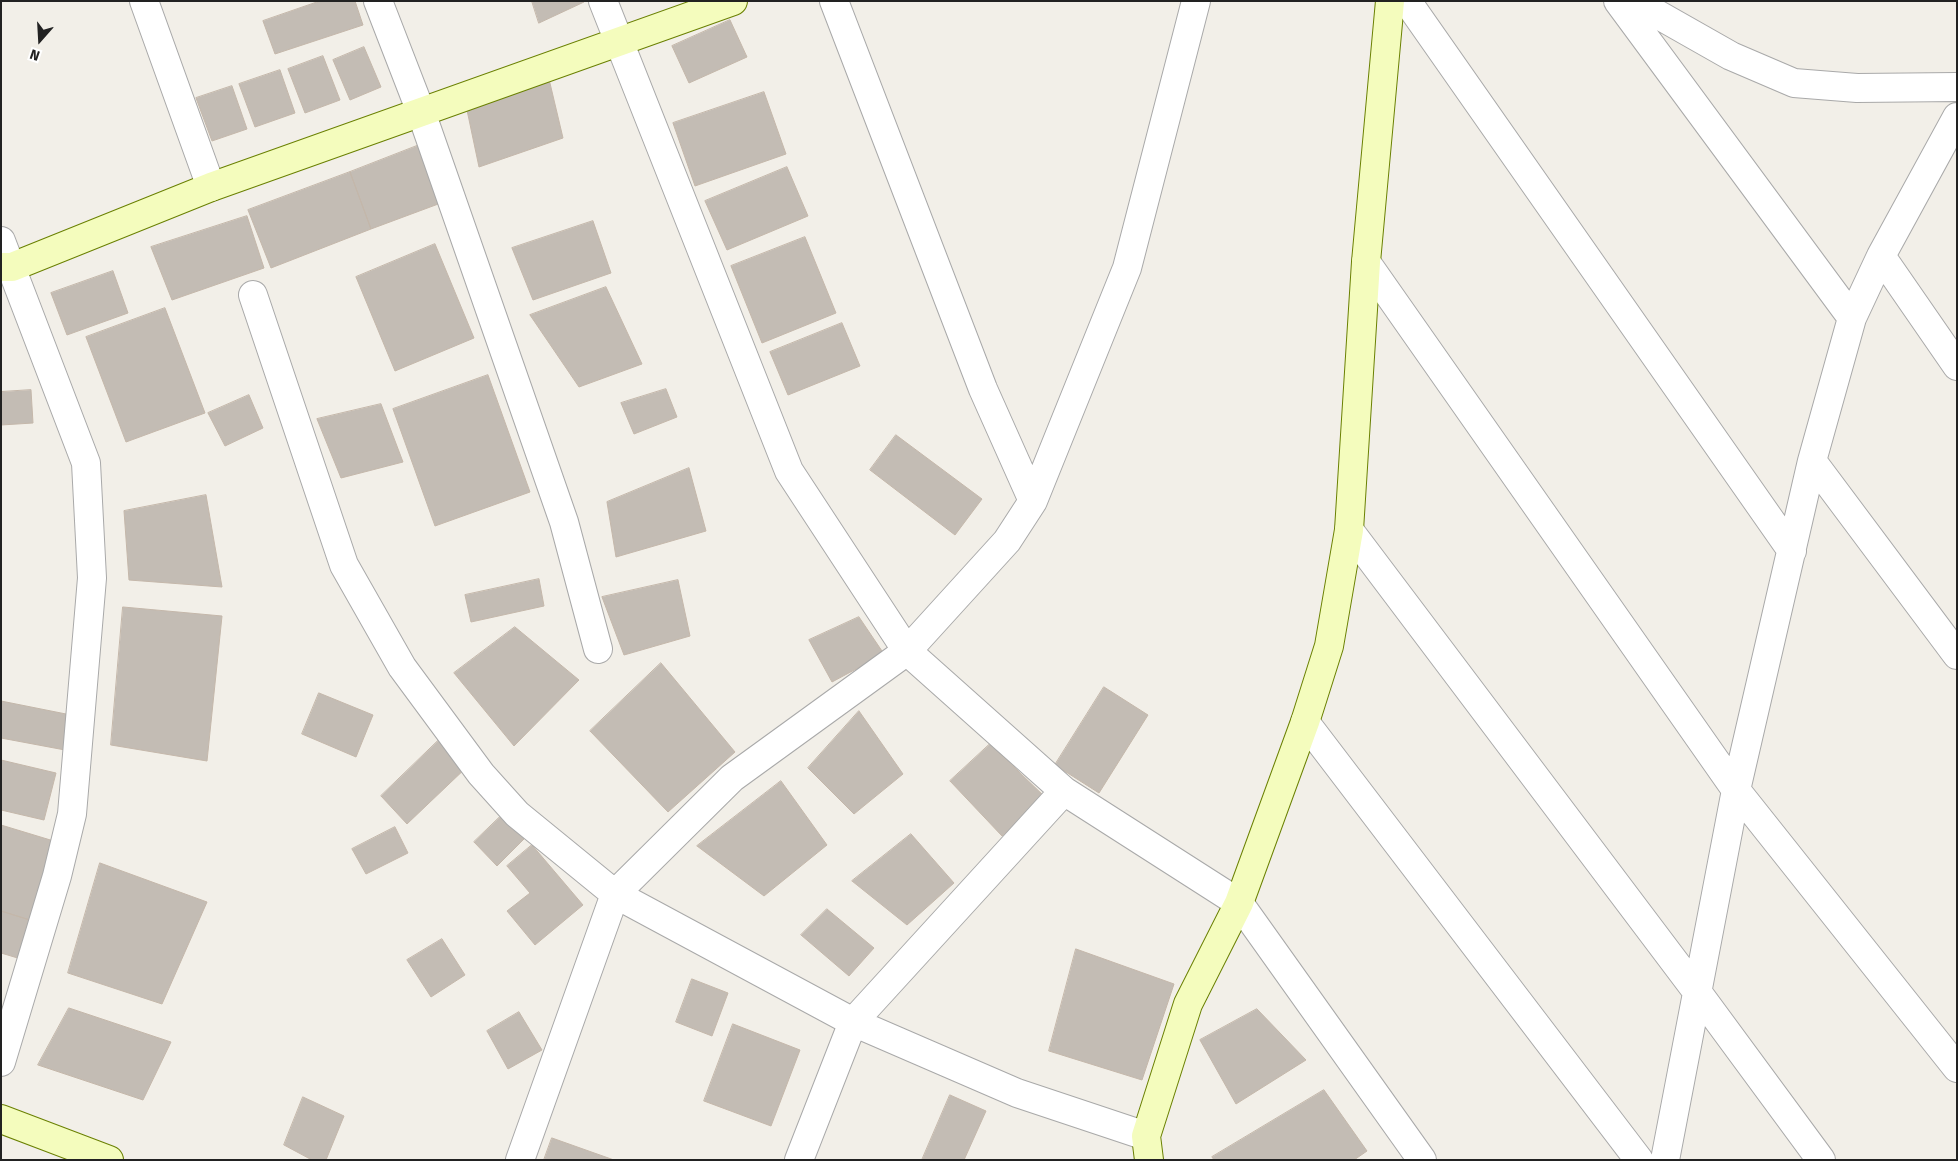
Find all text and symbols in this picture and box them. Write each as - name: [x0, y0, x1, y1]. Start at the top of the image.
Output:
- north arrow: [15, 15, 65, 65]
- text: N: [28, 45, 42, 64]

